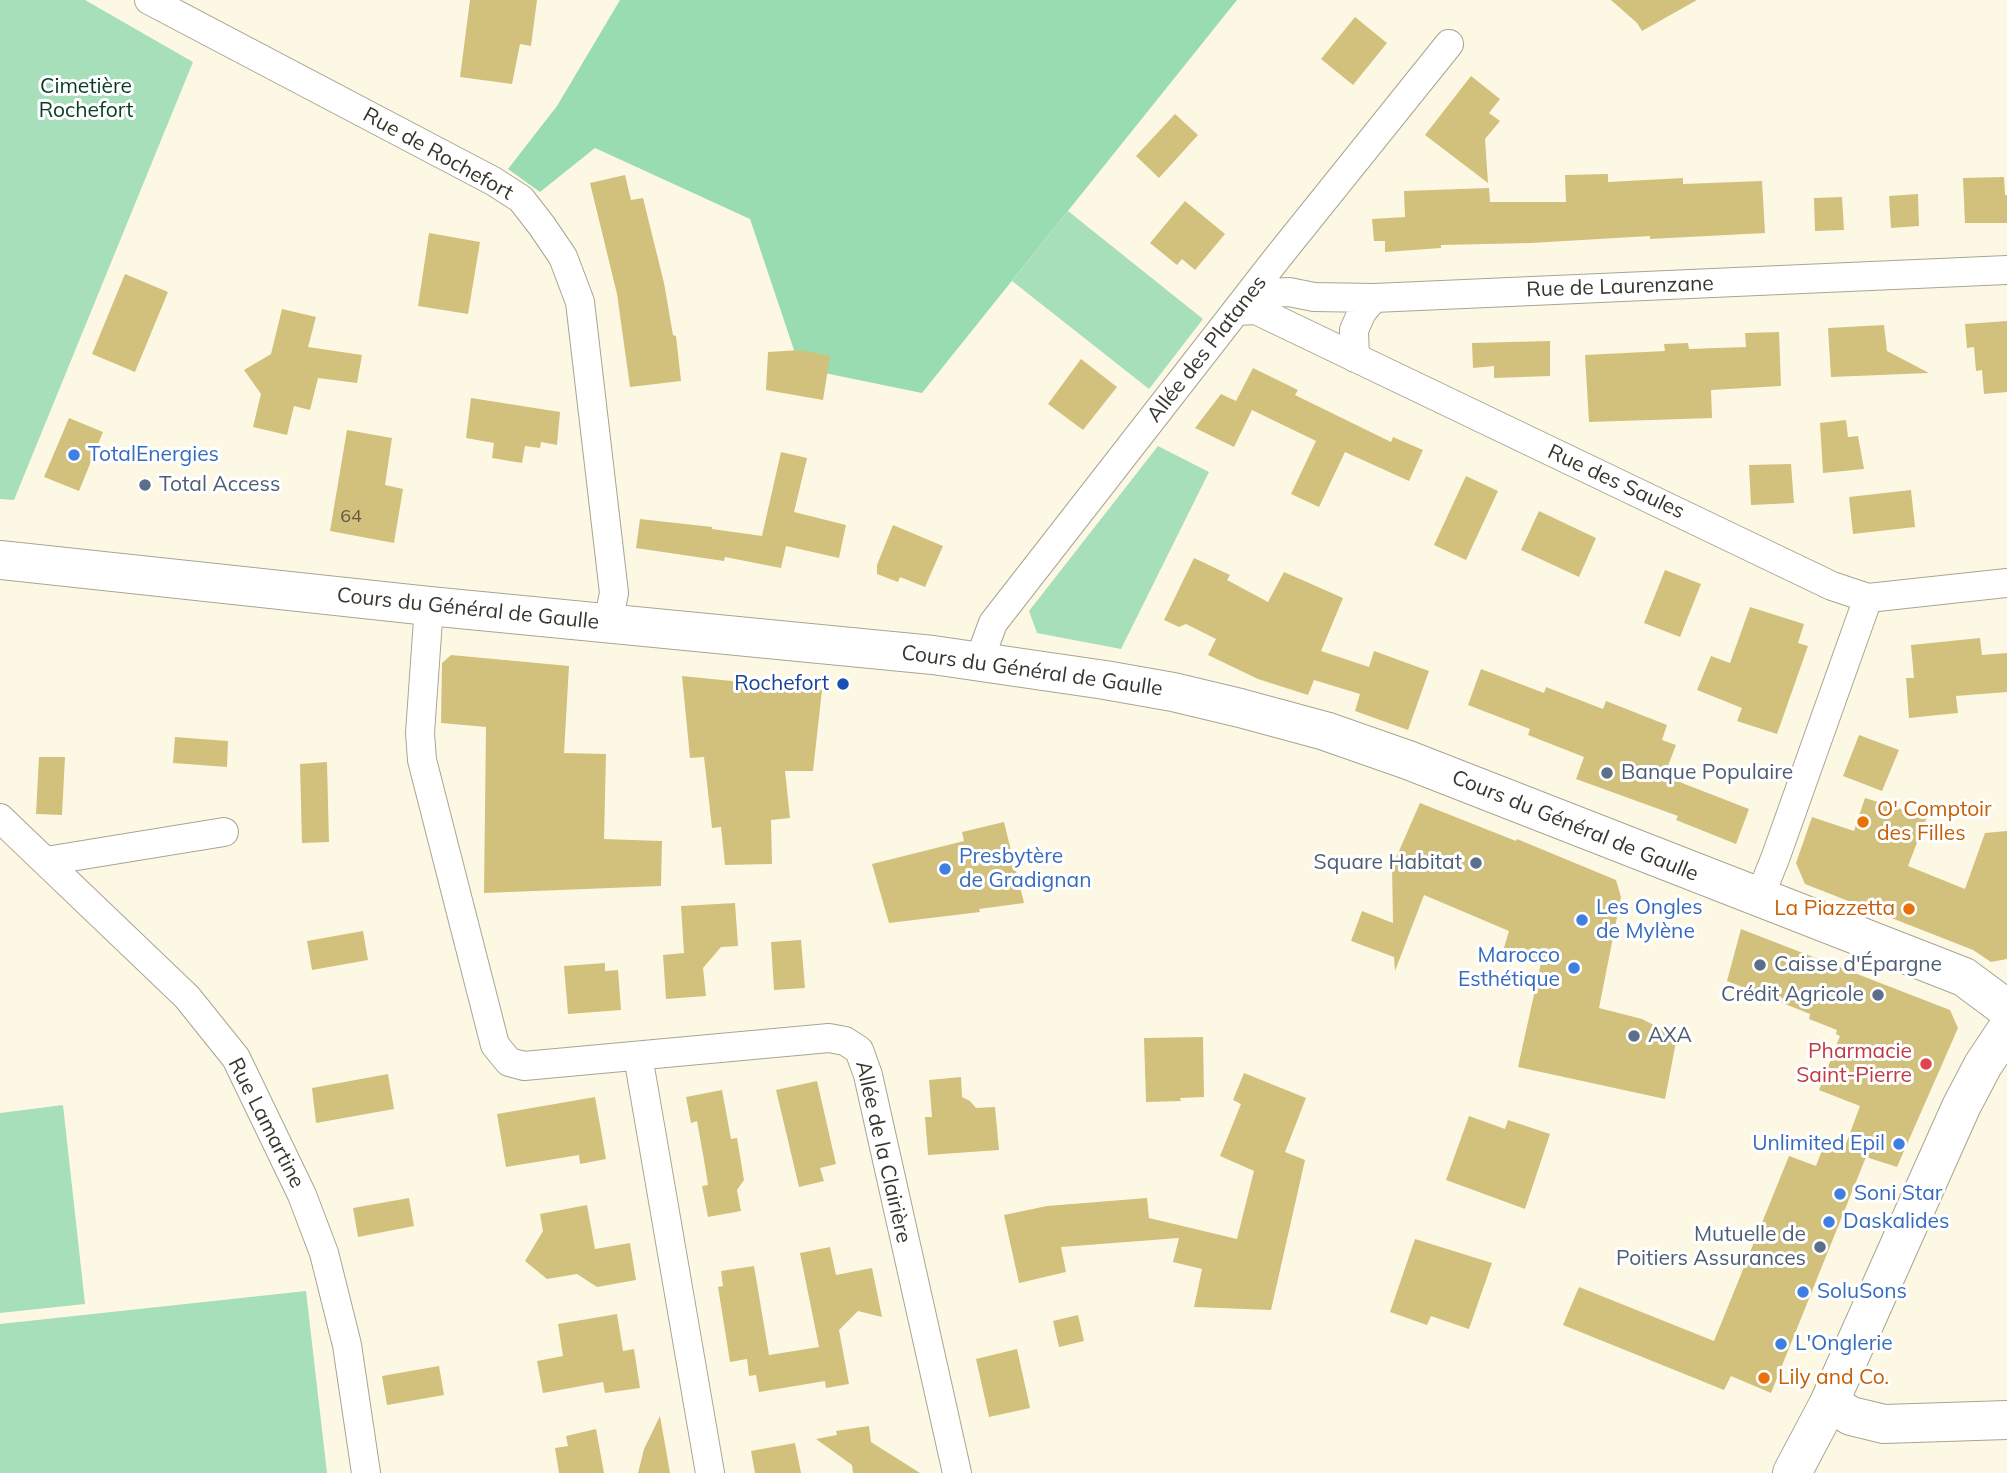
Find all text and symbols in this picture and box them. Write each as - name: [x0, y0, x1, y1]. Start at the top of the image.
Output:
- park label: Cimetière Rochefort: [39, 74, 133, 124]
- street label: Rue de Rochefort: [359, 102, 517, 206]
- street label: Allée des Platanes: [1142, 271, 1272, 427]
- street label: Rue de Laurenzane: [1526, 271, 1714, 303]
- street label: Rue des Saules: [1544, 439, 1688, 525]
- place label: TotalEnergies: [88, 442, 219, 468]
- marker: TotalEnergies: [66, 447, 82, 463]
- place label: Total Access: [159, 472, 280, 498]
- marker: Total Access: [137, 477, 153, 493]
- house number: 64: [340, 506, 362, 528]
- street label: Cours du Général de Gaulle: [336, 583, 600, 635]
- street label: Cours du Général de Gaulle: [900, 640, 1164, 702]
- place label: Rochefort: [734, 671, 829, 697]
- marker: Rochefort: [835, 676, 851, 692]
- place label: Banque Populaire: [1621, 760, 1793, 786]
- street label: Cours du Général de Gaulle: [1448, 765, 1702, 887]
- marker: Banque Populaire: [1599, 765, 1615, 781]
- place label: O' Comptoir des Filles: [1877, 797, 1992, 847]
- marker: O' Comptoir des Filles: [1855, 814, 1871, 830]
- place label: Presbytère de Gradignan: [959, 844, 1091, 894]
- place label: Square Habitat: [1314, 850, 1462, 876]
- marker: Square Habitat: [1468, 855, 1484, 871]
- marker: Presbytère de Gradignan: [937, 861, 953, 877]
- place label: Les Ongles de Mylène: [1596, 895, 1703, 945]
- place label: La Piazzetta: [1774, 896, 1895, 922]
- marker: La Piazzetta: [1901, 901, 1917, 917]
- marker: Les Ongles de Mylène: [1574, 912, 1590, 928]
- place label: Marocco Esthétique: [1458, 943, 1560, 993]
- place label: Caisse d'Épargne: [1774, 952, 1942, 978]
- marker: Caisse d'Épargne: [1752, 957, 1768, 973]
- marker: Marocco Esthétique: [1566, 960, 1582, 976]
- place label: Crédit Agricole: [1721, 982, 1864, 1008]
- marker: Crédit Agricole: [1870, 987, 1886, 1003]
- place label: AXA: [1648, 1023, 1692, 1049]
- marker: AXA: [1626, 1028, 1642, 1044]
- place label: Pharmacie Saint-Pierre: [1796, 1039, 1912, 1089]
- street label: Rue Lamartine: [222, 1054, 310, 1192]
- marker: Pharmacie Saint-Pierre: [1918, 1056, 1934, 1072]
- street label: Allée de la Clairière: [850, 1058, 916, 1246]
- place label: Unlimited Epil: [1752, 1131, 1885, 1157]
- marker: Unlimited Epil: [1891, 1136, 1907, 1152]
- place label: Soni Star: [1854, 1181, 1942, 1207]
- marker: Soni Star: [1832, 1186, 1848, 1202]
- place label: Daskalides: [1843, 1209, 1949, 1235]
- marker: Daskalides: [1821, 1214, 1837, 1230]
- place label: Mutuelle de Poitiers Assurances: [1616, 1222, 1806, 1272]
- marker: Mutuelle de Poitiers Assurances: [1812, 1239, 1828, 1255]
- place label: SoluSons: [1817, 1279, 1907, 1305]
- marker: SoluSons: [1795, 1284, 1811, 1300]
- place label: L'Onglerie: [1795, 1331, 1893, 1357]
- marker: L'Onglerie: [1773, 1336, 1789, 1352]
- place label: Lily and Co.: [1778, 1365, 1889, 1391]
- marker: Lily and Co.: [1756, 1370, 1772, 1386]

